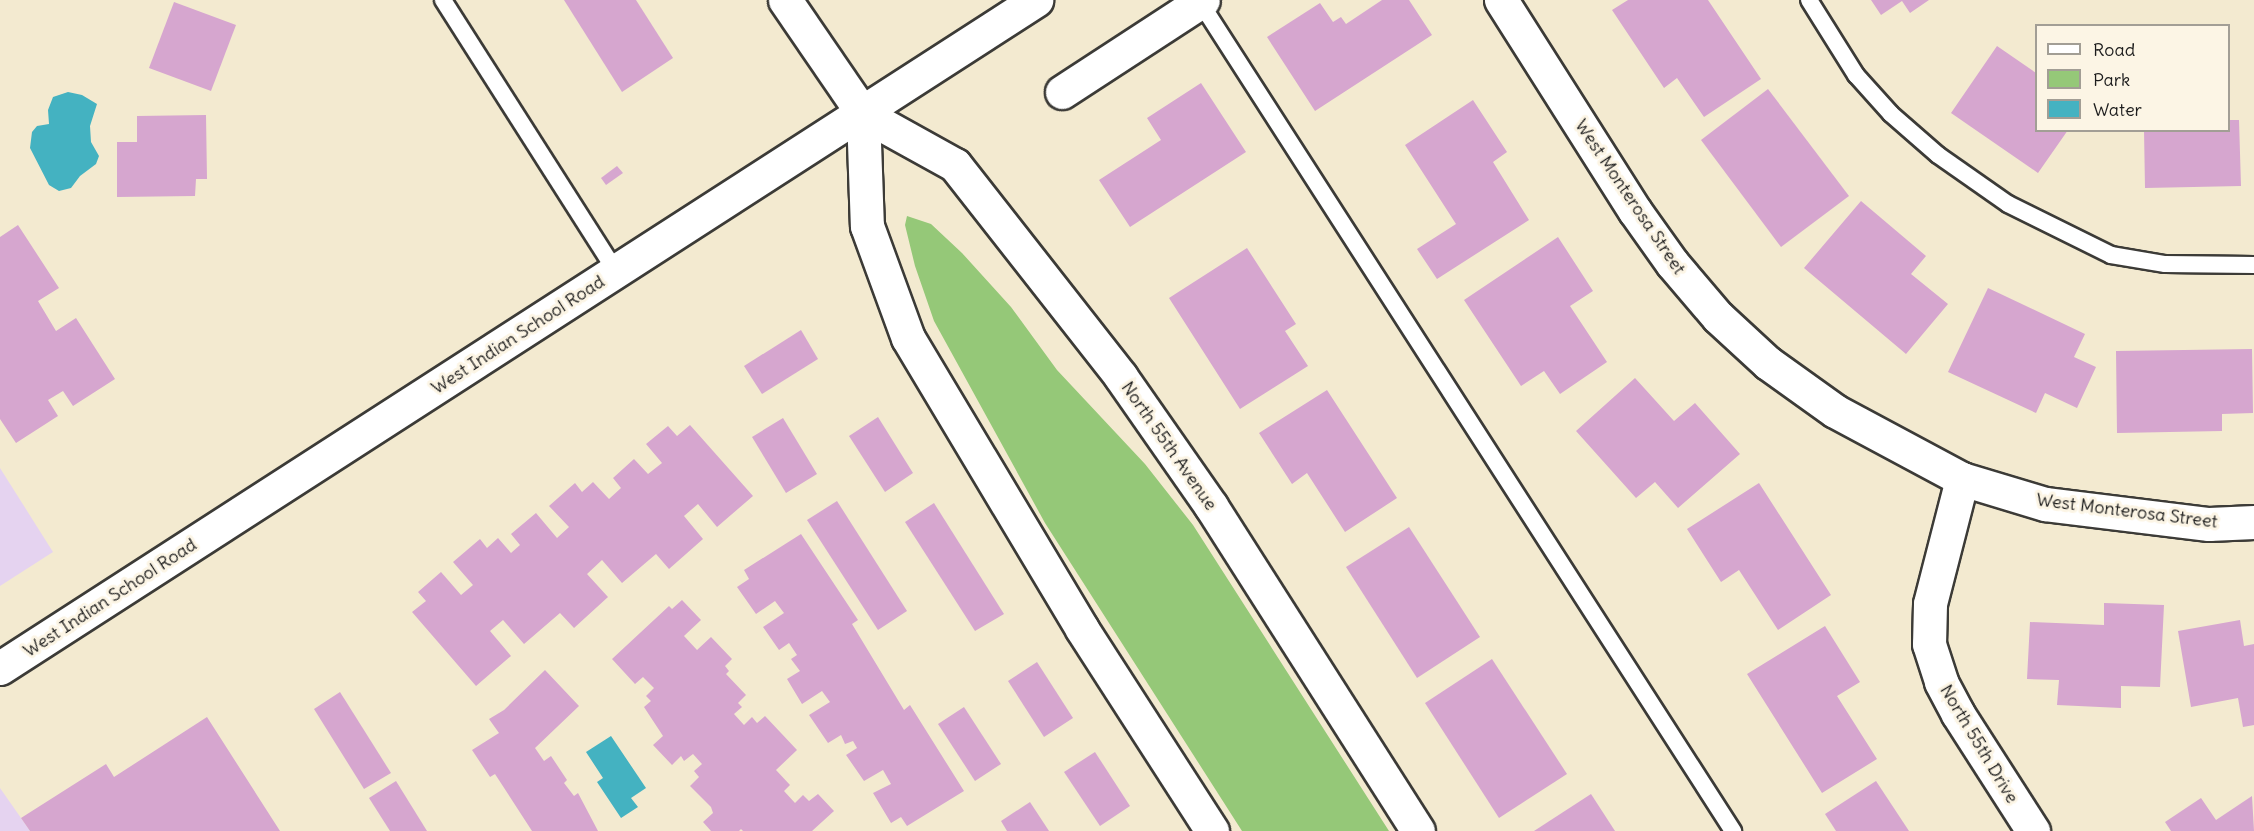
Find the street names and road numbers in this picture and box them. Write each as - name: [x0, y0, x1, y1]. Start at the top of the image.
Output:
- street label: West Monterosa Street: [1570, 115, 1690, 279]
- street label: West Indian School Road: [427, 271, 609, 399]
- street label: North 55th Avenue: [1116, 377, 1222, 515]
- street label: West Monterosa Street: [2035, 489, 2219, 533]
- street label: West Indian School Road: [19, 534, 201, 662]
- street label: North 55th Drive: [1935, 681, 2023, 807]

